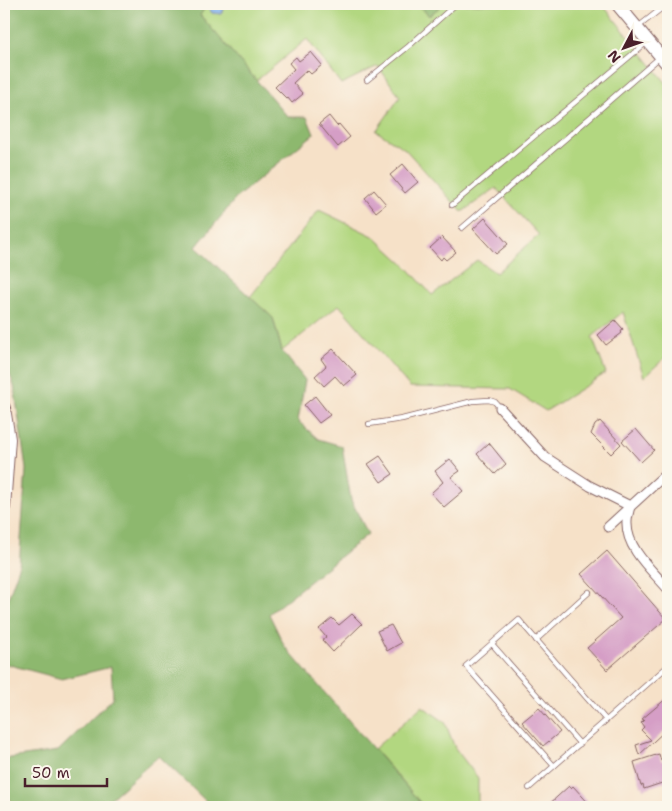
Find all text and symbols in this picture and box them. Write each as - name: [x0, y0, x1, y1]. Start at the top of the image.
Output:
- north arrow: [600, 22, 650, 72]
- text: N: [604, 46, 625, 67]
- scale bar: [25, 756, 108, 788]
- text: 50 m: [32, 763, 70, 783]

